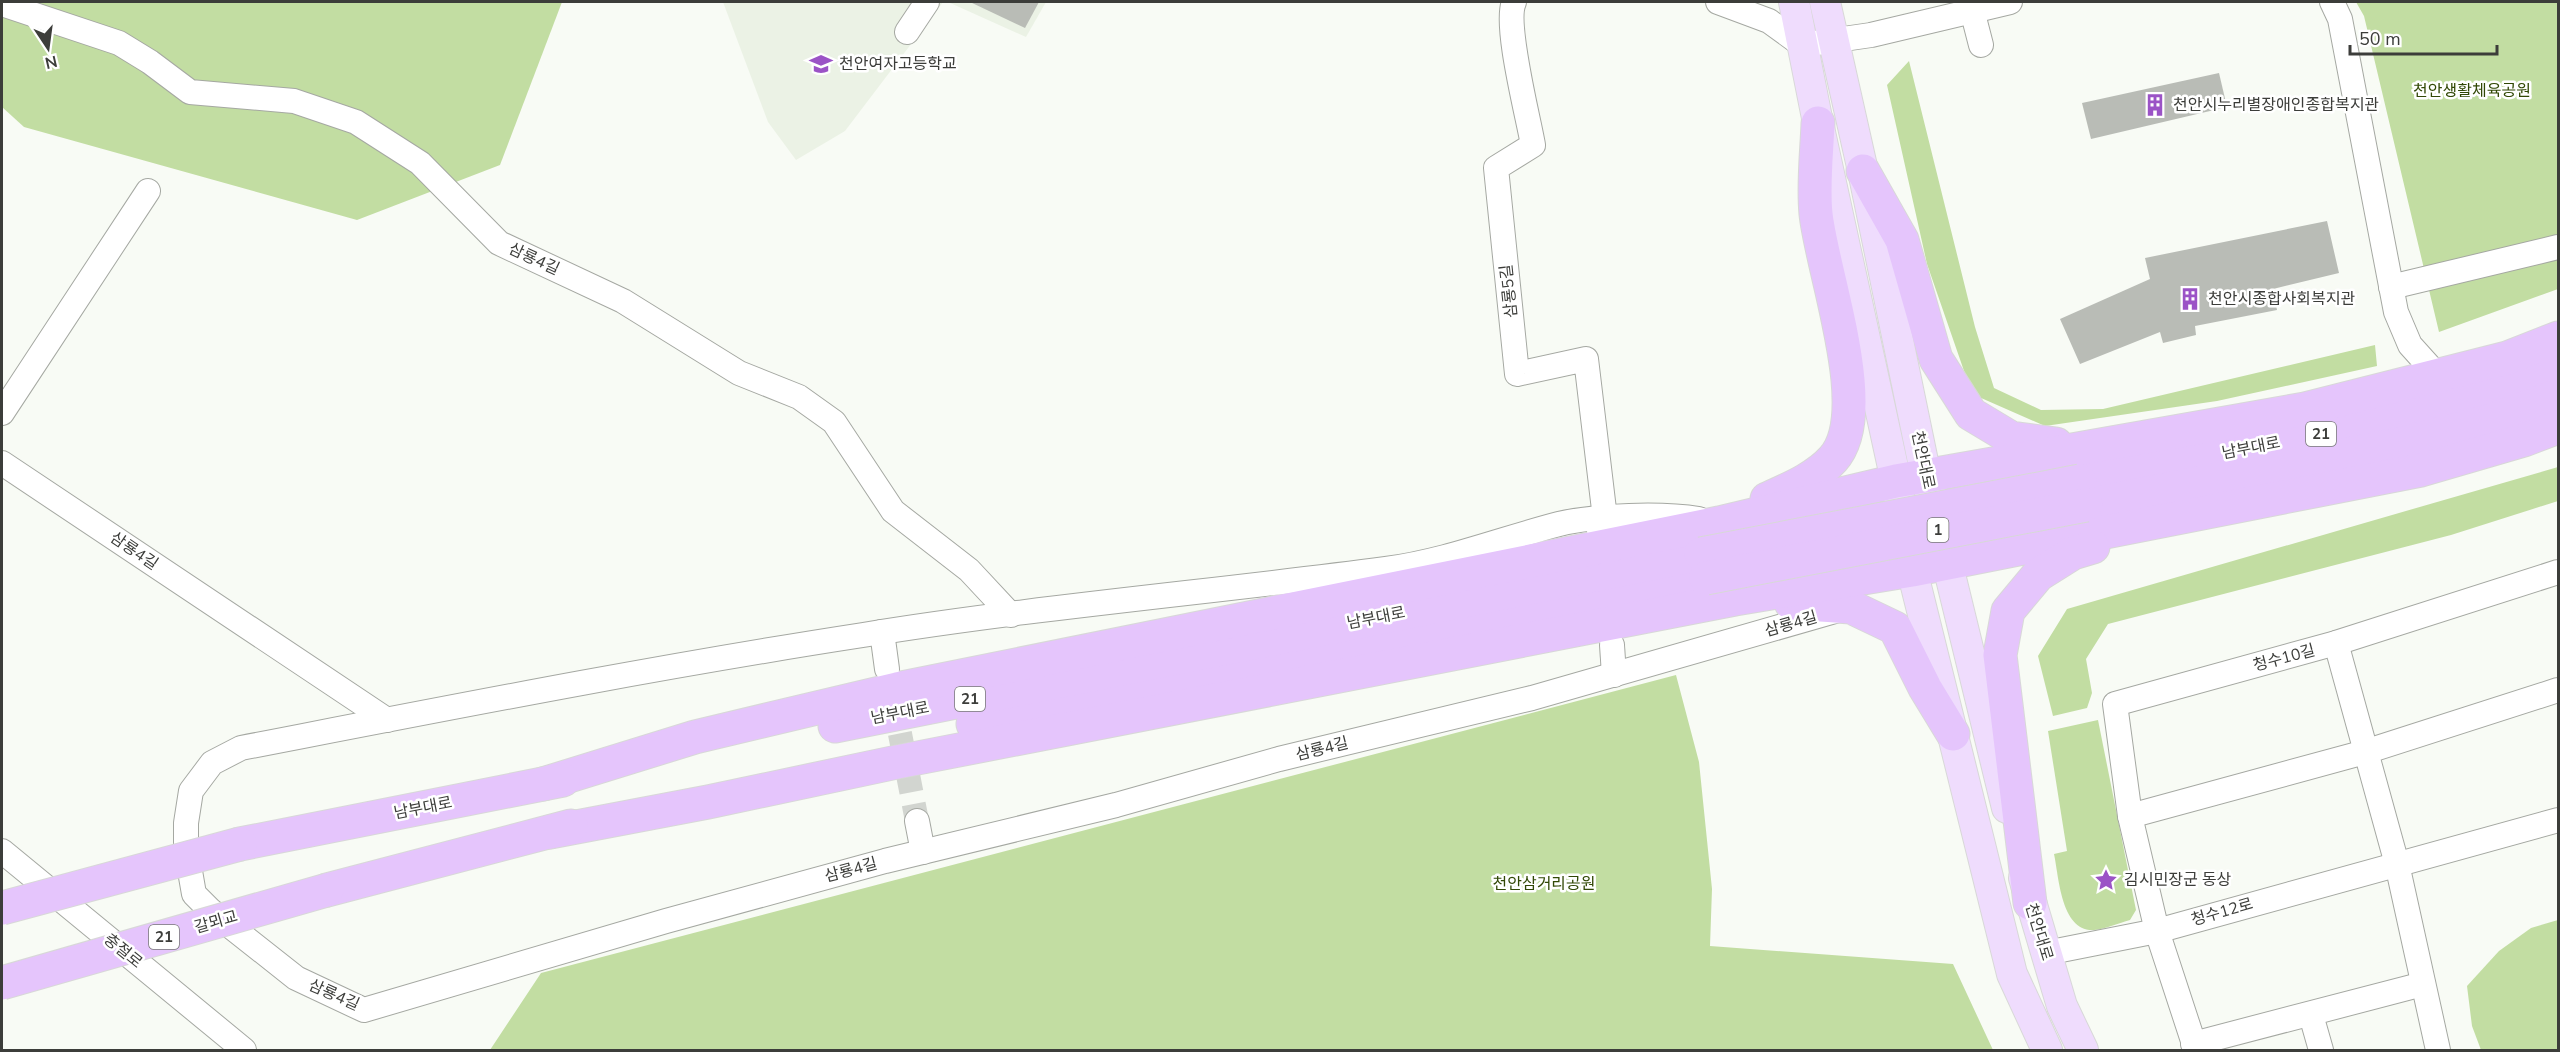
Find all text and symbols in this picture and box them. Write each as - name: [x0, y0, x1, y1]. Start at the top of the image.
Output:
- north arrow: [18, 18, 78, 78]
- scale bar: [2350, 18, 2497, 56]
- text: 50 m: [2359, 27, 2401, 51]
- text: N: [43, 50, 59, 74]
- school or university icon: 천안여자고등학교: [808, 51, 834, 77]
- place label: 천안여자고등학교: [839, 53, 957, 75]
- park label: 천안생활체육공원: [2413, 80, 2531, 102]
- building icon: 천안시누리별장애인종합복지관: [2142, 92, 2168, 118]
- place label: 천안시누리별장애인종합복지관: [2173, 94, 2379, 116]
- street label: 삼룡4길: [505, 238, 563, 280]
- street label: 삼룡5길: [1495, 263, 1523, 319]
- building icon: 천안시종합사회복지관: [2177, 286, 2203, 312]
- place label: 천안시종합사회복지관: [2208, 288, 2355, 310]
- road number: 21: [2306, 422, 2336, 446]
- street label: 천안대로: [1906, 429, 1940, 491]
- street label: 남부대로: [2220, 432, 2282, 464]
- road number: 1: [1928, 518, 1948, 542]
- street label: 삼룡4길: [106, 527, 162, 575]
- street label: 남부대로: [1345, 602, 1407, 634]
- street label: 삼룡4길: [1762, 606, 1820, 642]
- street label: 청수10길: [2251, 639, 2317, 677]
- road number: 21: [955, 687, 985, 711]
- street label: 남부대로: [869, 697, 931, 729]
- street label: 삼룡4길: [1293, 732, 1351, 766]
- street label: 남부대로: [392, 792, 454, 824]
- street label: 삼룡4길: [822, 852, 880, 888]
- place icon: 김시민장군 동상: [2093, 867, 2119, 893]
- place label: 김시민장군 동상: [2124, 869, 2231, 891]
- park label: 천안삼거리공원: [1492, 873, 1596, 895]
- street label: 청수12로: [2189, 893, 2256, 931]
- street label: 천안대로: [2020, 901, 2058, 964]
- street label: 갈뫼교: [192, 905, 240, 939]
- road number: 21: [149, 925, 179, 949]
- street label: 충절로: [99, 929, 147, 974]
- street label: 삼룡4길: [305, 974, 363, 1016]

